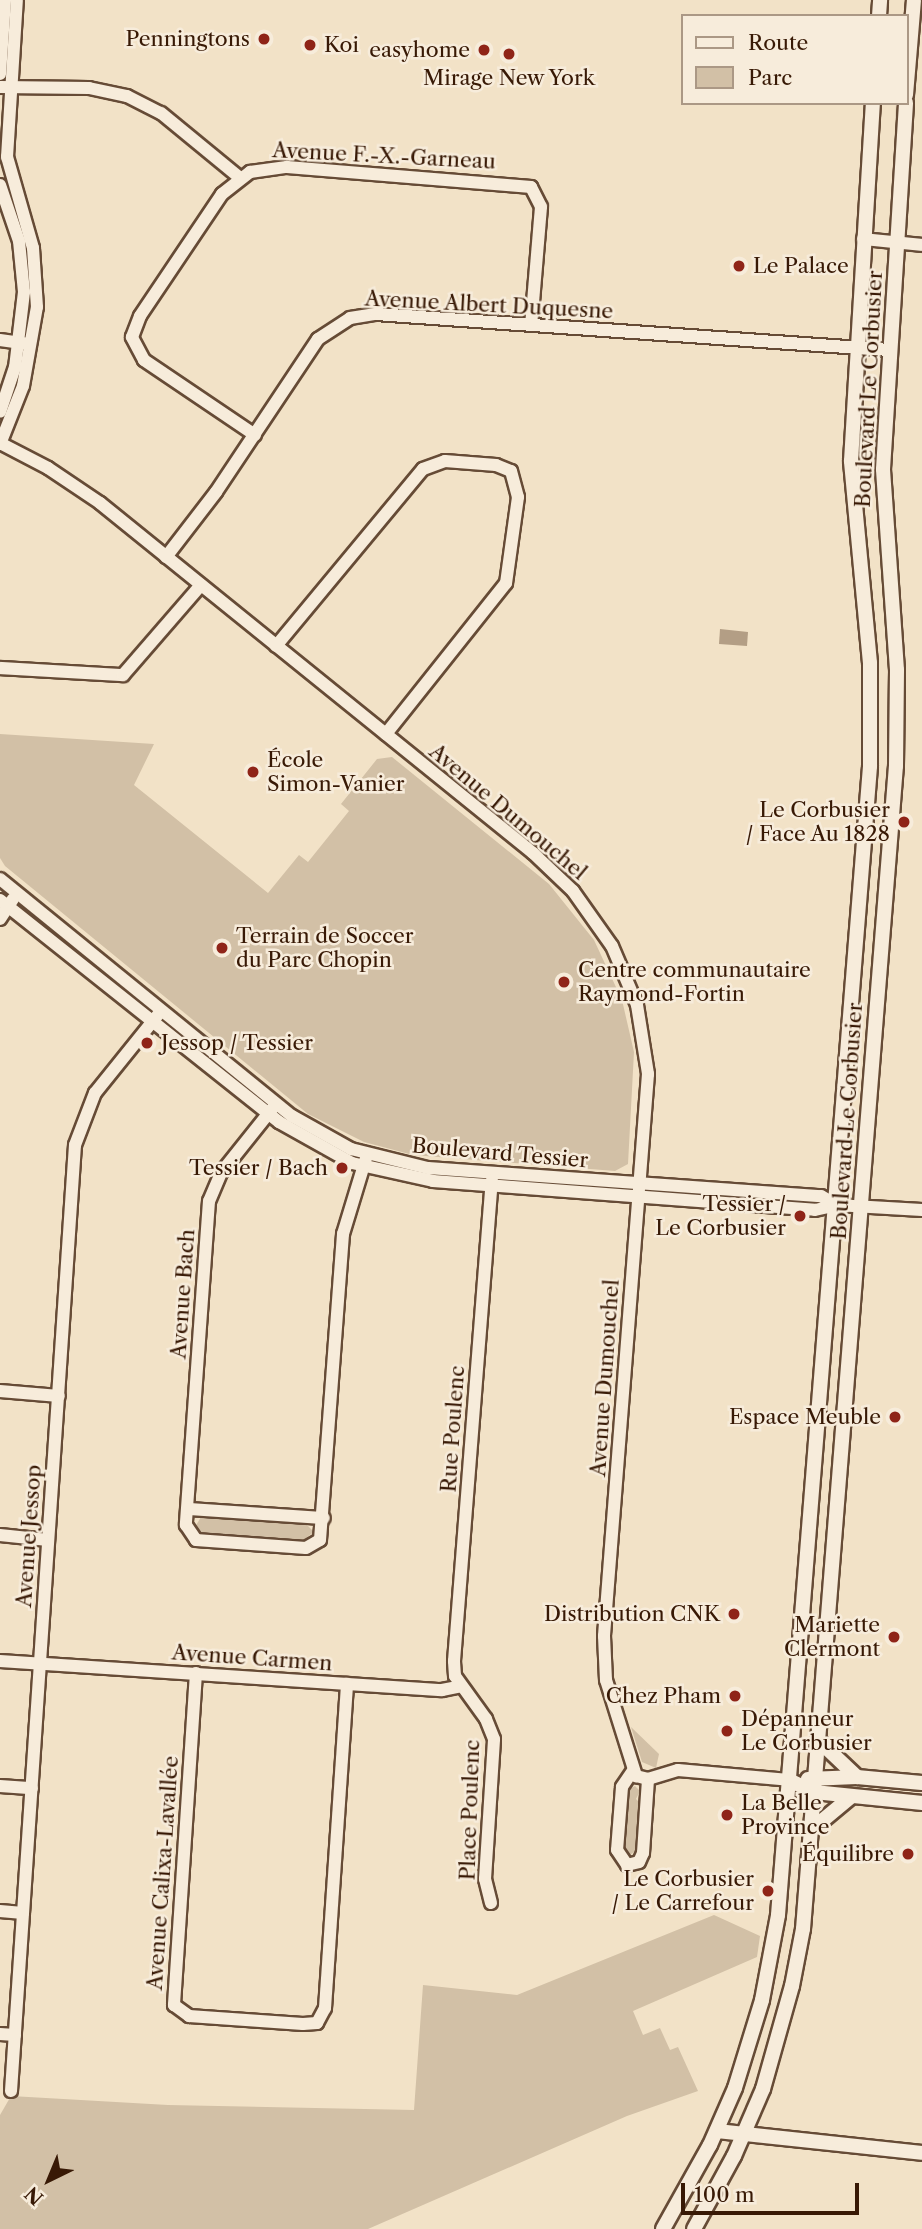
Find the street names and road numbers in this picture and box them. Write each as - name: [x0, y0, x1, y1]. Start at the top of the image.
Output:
- street label: Avenue F.-X.-Garneau: [272, 138, 496, 174]
- street label: Boulevard Le Corbusier: [850, 270, 888, 508]
- street label: Avenue Albert Duquesne: [364, 286, 614, 324]
- street label: Avenue Dumouchel: [424, 739, 592, 885]
- street label: Boulevard Le Corbusier: [826, 1002, 868, 1240]
- street label: Boulevard Tessier: [410, 1133, 590, 1173]
- street label: Avenue Bach: [166, 1228, 200, 1360]
- street label: Avenue Dumouchel: [586, 1278, 624, 1478]
- street label: Rue Poulenc: [436, 1365, 470, 1493]
- street label: Avenue Jessop: [11, 1464, 47, 1608]
- street label: Avenue Carmen: [171, 1640, 333, 1676]
- street label: Place Poulenc: [455, 1739, 485, 1881]
- street label: Avenue Calixa-Lavallée: [142, 1755, 184, 1991]

